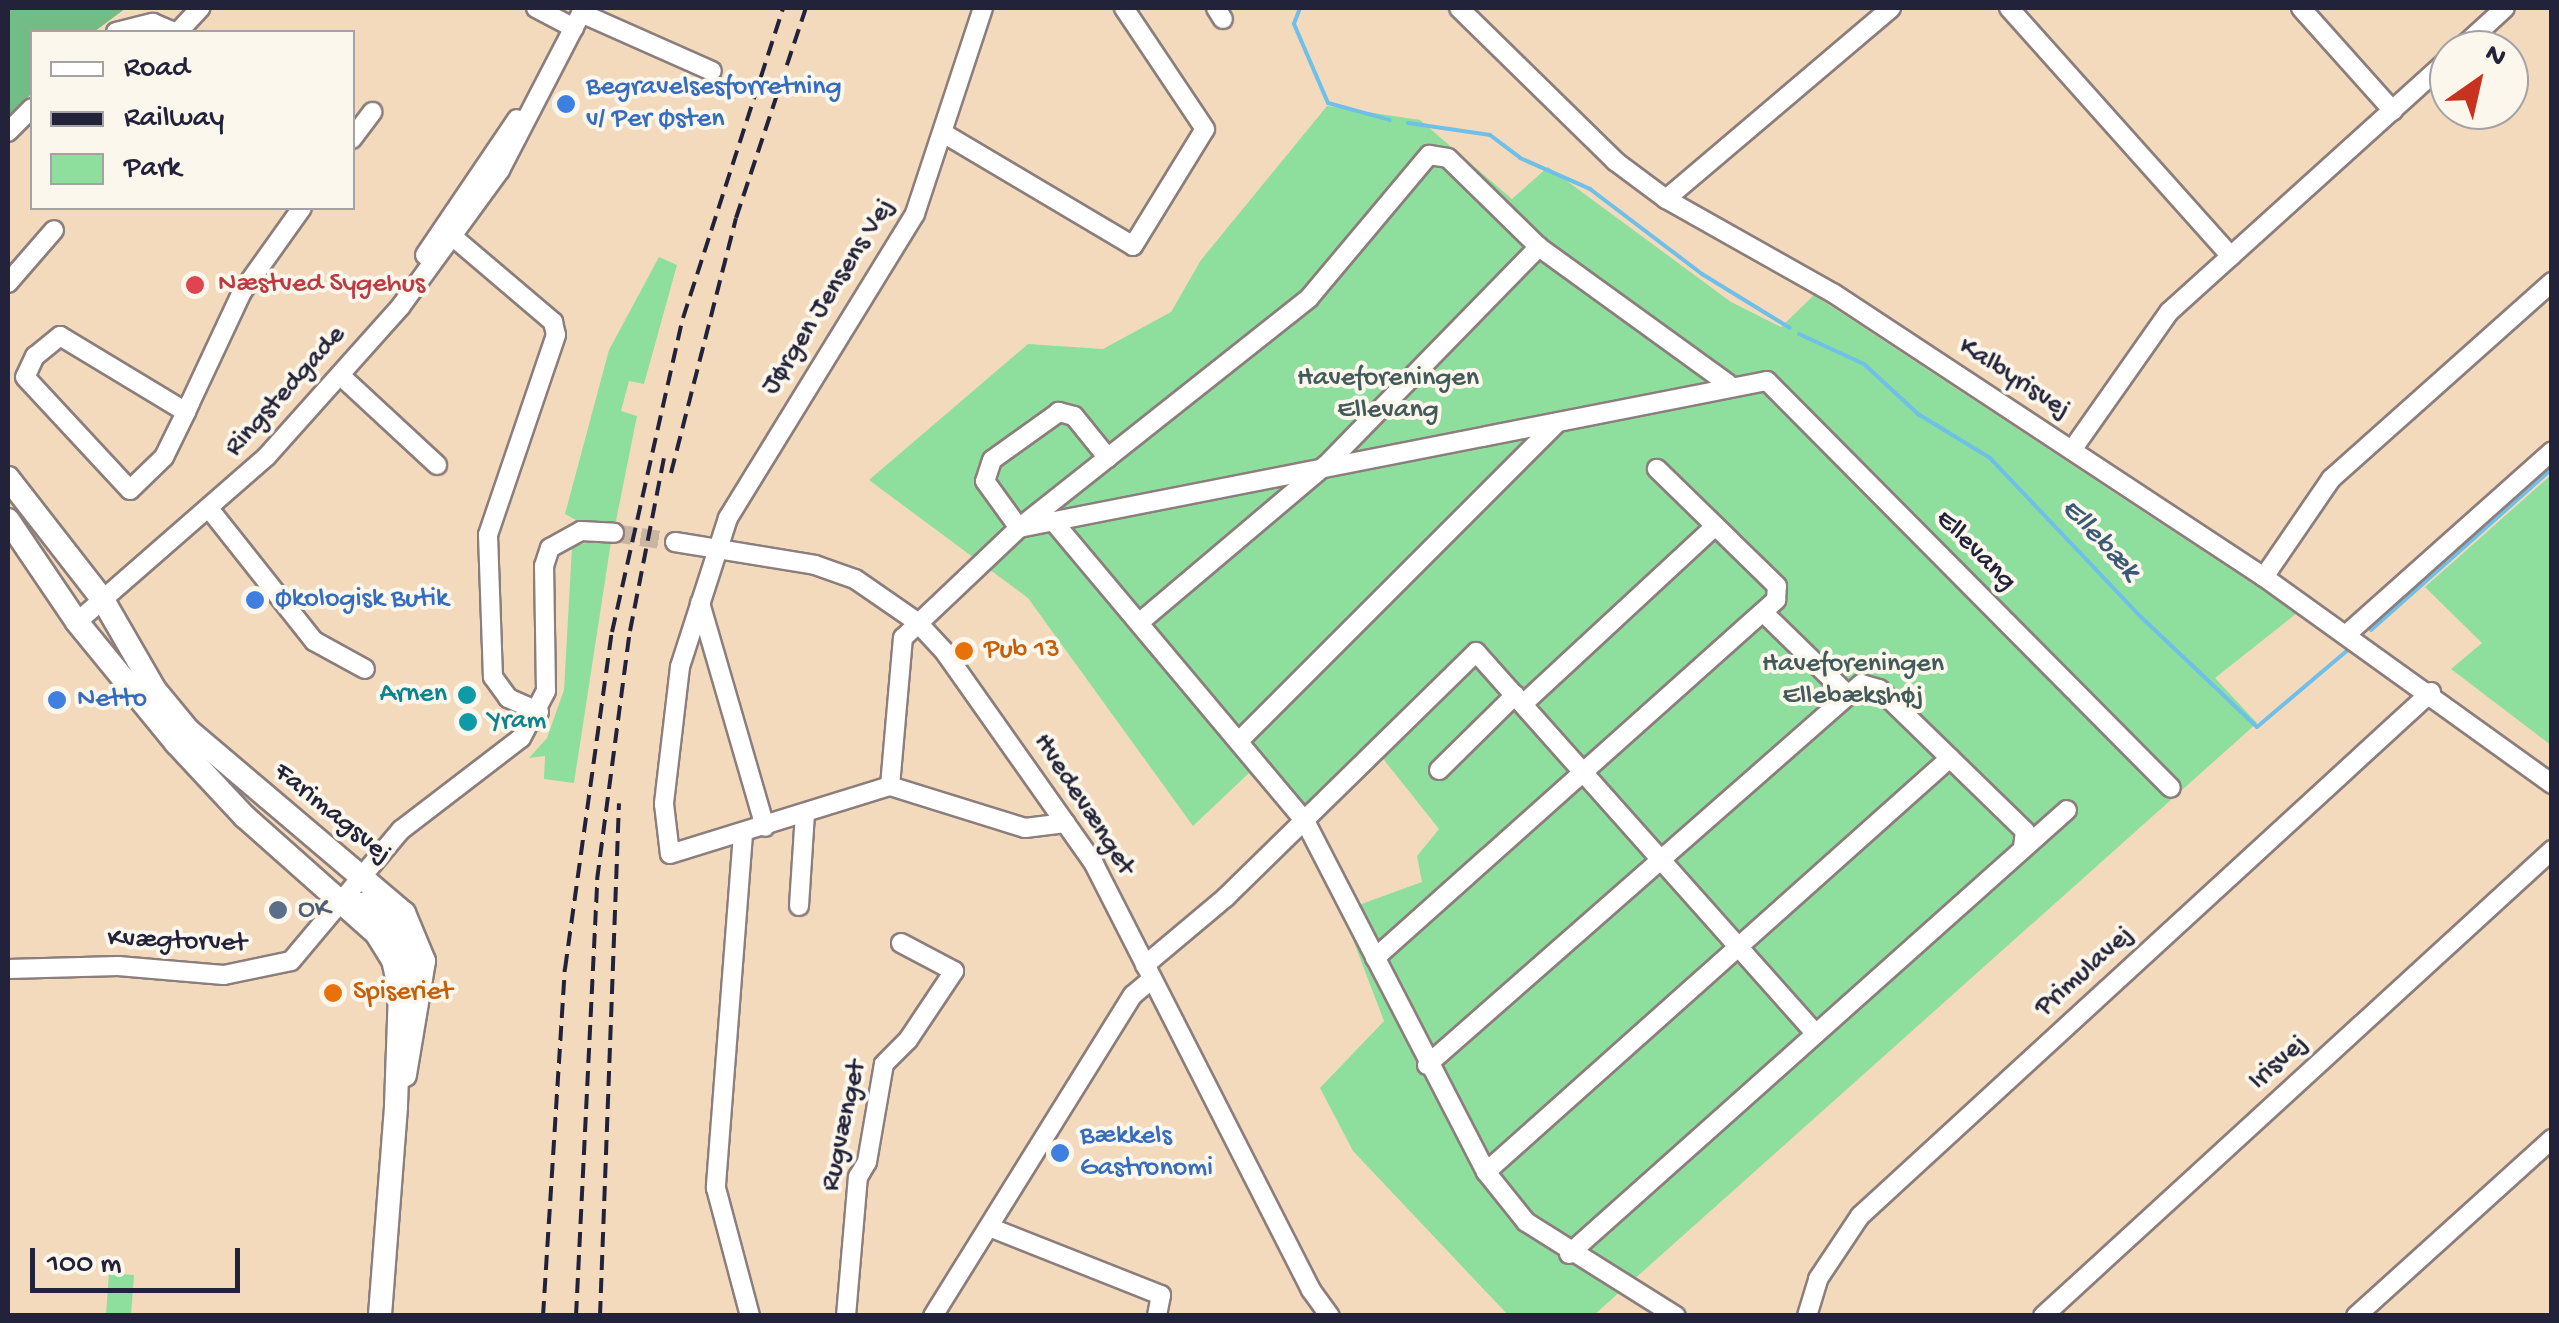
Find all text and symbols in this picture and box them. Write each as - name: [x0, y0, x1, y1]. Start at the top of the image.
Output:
- legend: [30, 30, 355, 210]
- north arrow: [2429, 30, 2529, 130]
- text: N: [2478, 38, 2512, 75]
- text: Road: [124, 52, 190, 87]
- place label: Begravelsesforretning v/ Per Østen: [586, 71, 842, 137]
- marker: Begravelsesforretning v/ Per Østen: [555, 93, 577, 115]
- text: Railway: [124, 102, 224, 137]
- text: Park: [124, 152, 181, 187]
- street label: Jørgen Jensens Vej: [755, 193, 903, 401]
- place label: Næstved Sygehus: [218, 268, 425, 302]
- marker: Næstved Sygehus: [182, 272, 208, 298]
- street label: Ringstedgade: [218, 319, 354, 465]
- street label: Kalbyrisvej: [1952, 330, 2076, 428]
- park label: Haveforeningen Ellevang: [1297, 362, 1479, 428]
- water label: Ellebæk: [2052, 492, 2146, 590]
- street label: Ellevang: [1927, 503, 2023, 599]
- place label: Økologisk Butik: [275, 583, 448, 617]
- marker: Økologisk Butik: [244, 589, 266, 611]
- place label: Pub 13: [984, 634, 1060, 668]
- marker: Pub 13: [953, 640, 975, 662]
- park label: Haveforeningen Ellebækshøj: [1762, 648, 1944, 714]
- place label: Arnen: [380, 678, 447, 712]
- place label: Netto: [77, 683, 147, 717]
- marker: Arnen: [456, 684, 478, 706]
- marker: Netto: [46, 689, 68, 711]
- place label: Yram: [488, 705, 546, 739]
- marker: Yram: [457, 711, 479, 733]
- street label: Hvedevænget: [1025, 728, 1141, 882]
- street label: Farimagsvej: [266, 756, 398, 872]
- place label: OK: [298, 893, 330, 927]
- marker: OK: [267, 899, 289, 921]
- street label: Primulavej: [2029, 919, 2141, 1025]
- street label: Kvægtorvet: [107, 923, 247, 961]
- place label: Spiseriet: [353, 976, 452, 1010]
- marker: Spiseriet: [322, 982, 344, 1004]
- street label: Irisvej: [2243, 1028, 2315, 1098]
- street label: Rugvænget: [815, 1058, 875, 1194]
- place label: Bækkels Gastronomi: [1080, 1120, 1213, 1186]
- marker: Bækkels Gastronomi: [1049, 1142, 1071, 1164]
- scale bar: [35, 1228, 245, 1290]
- text: 100 m: [47, 1248, 122, 1283]

